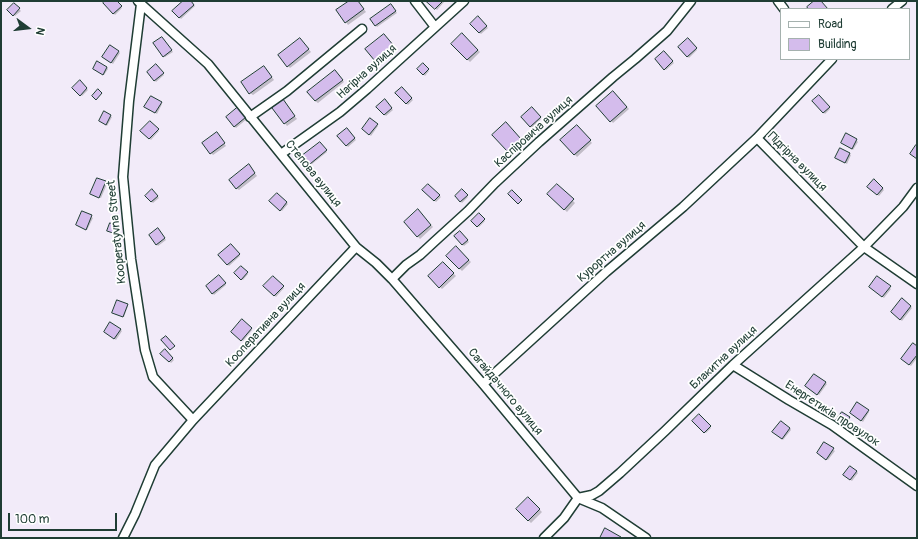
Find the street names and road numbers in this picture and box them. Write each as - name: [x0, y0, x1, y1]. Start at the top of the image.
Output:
- street label: Нагірна вулиця: [334, 42, 400, 102]
- street label: Каспіровича вулиця: [492, 93, 576, 171]
- street label: Підгірна вулиця: [764, 129, 830, 195]
- street label: Степова вулиця: [282, 138, 344, 210]
- street label: Kooperatyvna Street: [104, 179, 130, 285]
- street label: Курортна вулиця: [575, 218, 649, 286]
- street label: Кооперативна вулиця: [223, 280, 309, 370]
- street label: Блакитна вулиця: [687, 323, 761, 393]
- street label: Сагайдачного вулиця: [465, 346, 545, 438]
- street label: Енергетиків провулок: [782, 378, 882, 450]

